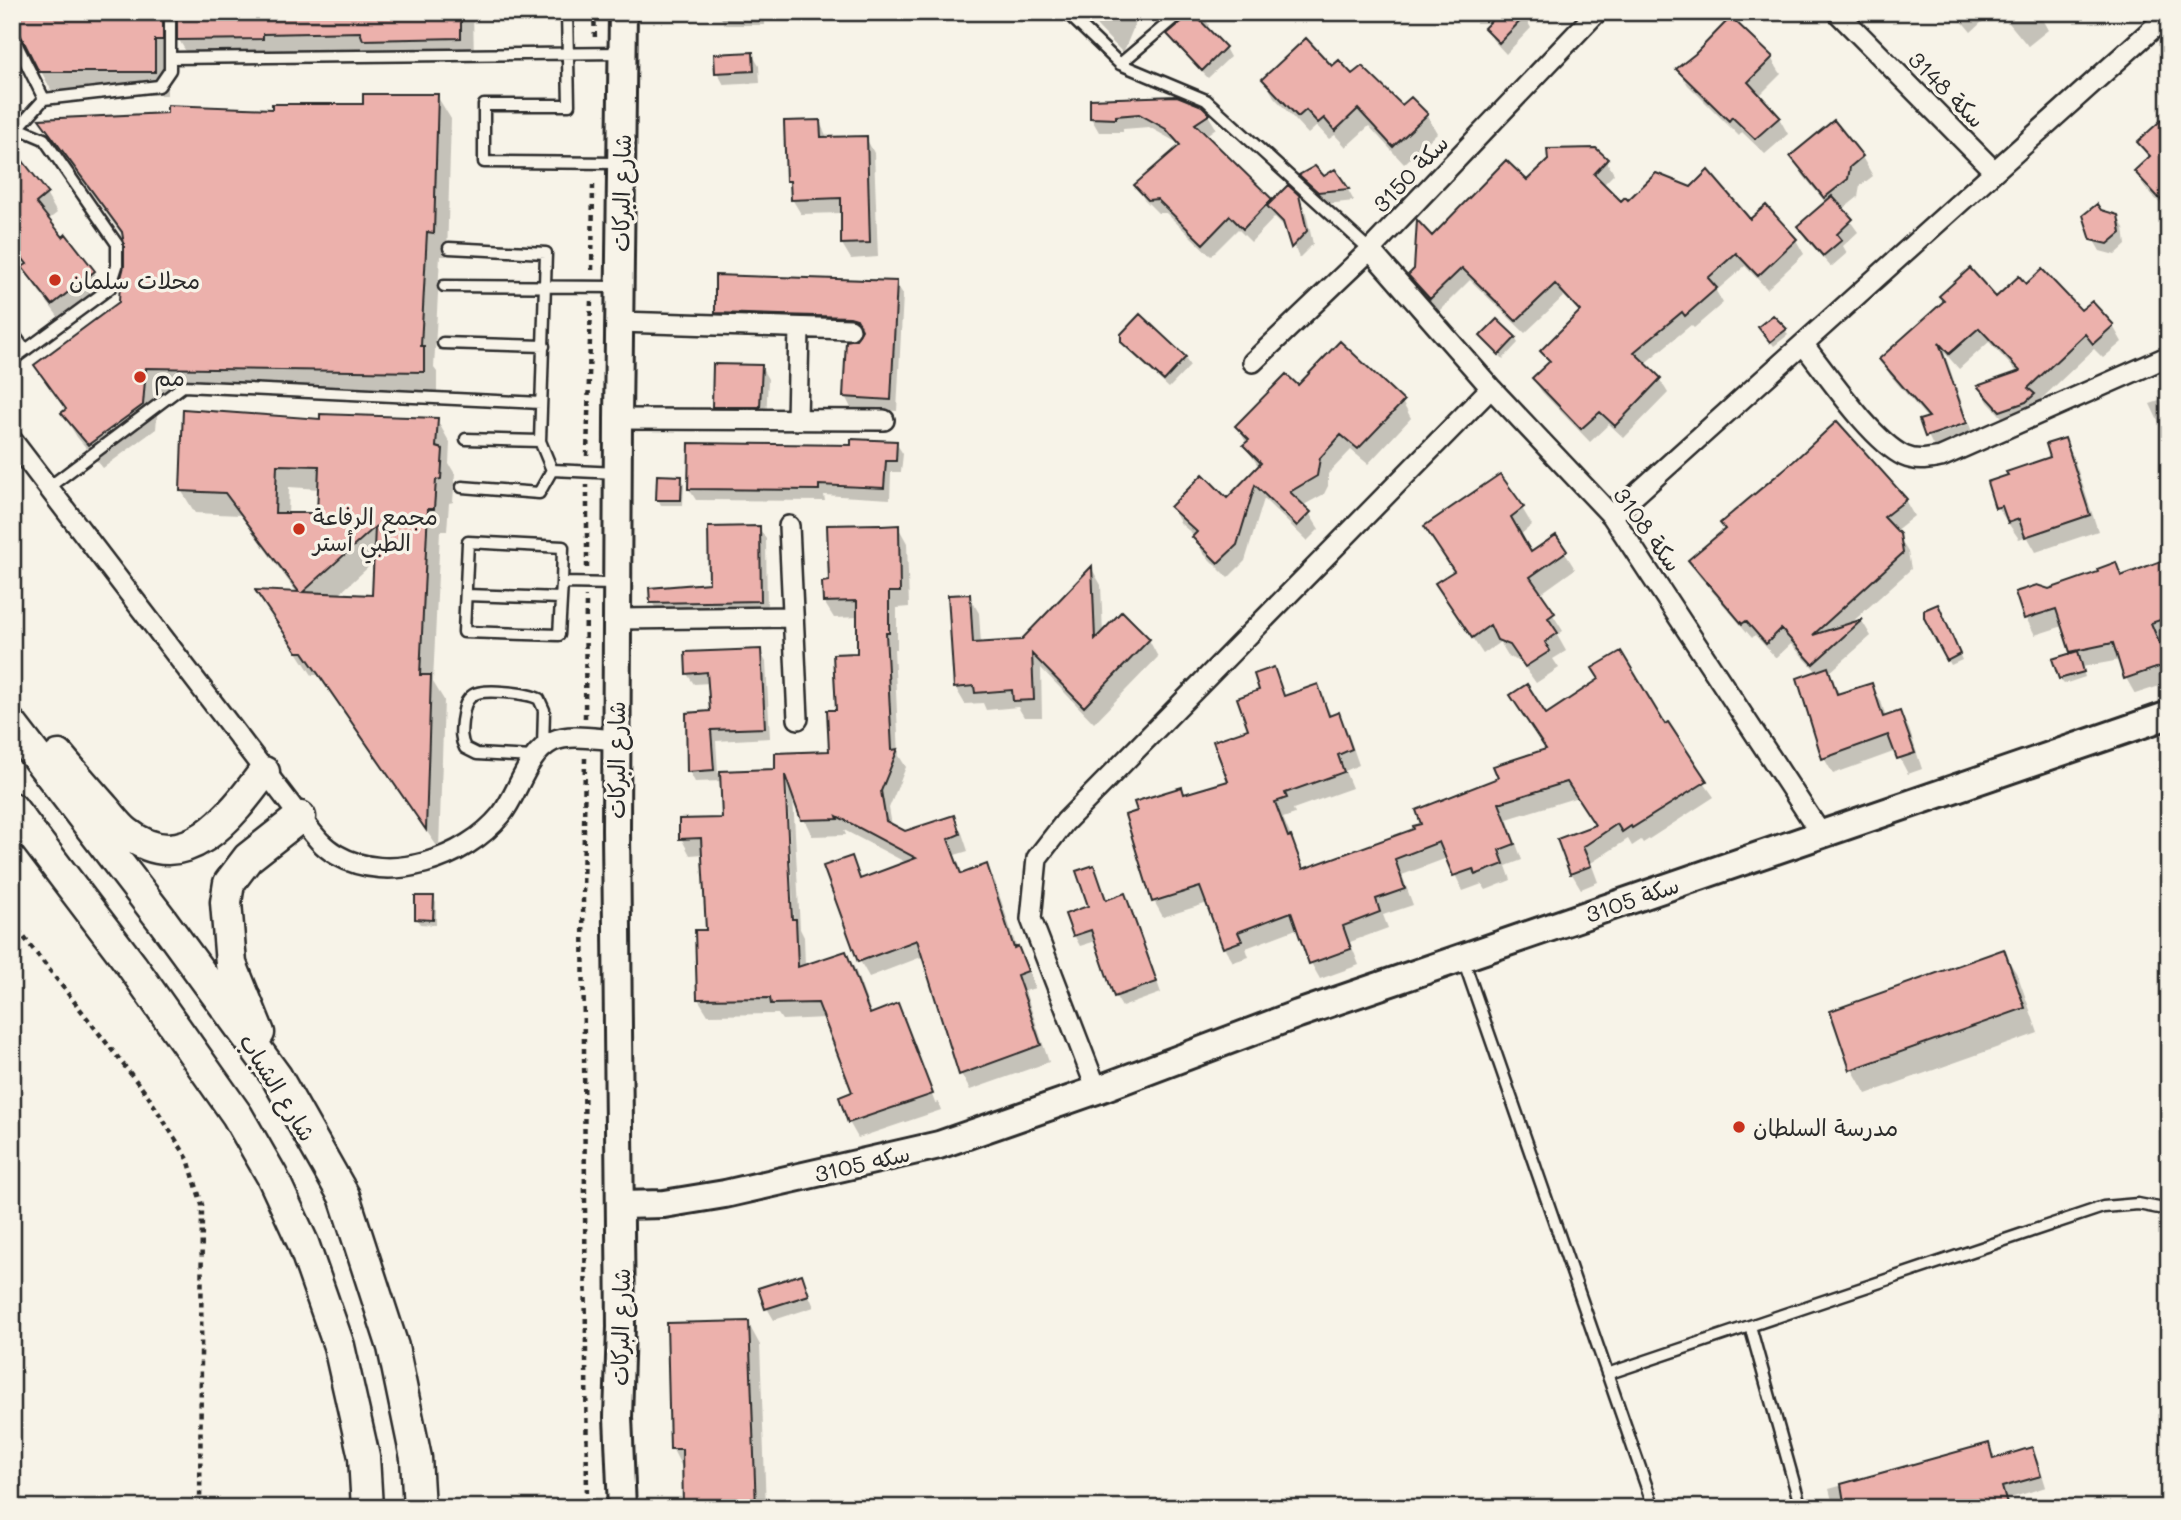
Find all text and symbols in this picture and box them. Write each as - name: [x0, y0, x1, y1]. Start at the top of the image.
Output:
- street label: سكة 3148: [1902, 44, 1992, 134]
- street label: سكة 3150: [1365, 128, 1455, 218]
- street label: شارع البركات: [605, 134, 639, 252]
- place label: محلات سلمان: [69, 265, 200, 295]
- marker: محلات سلمان: [47, 272, 63, 288]
- place label: مم: [154, 362, 185, 396]
- marker: مم: [132, 369, 148, 385]
- street label: سكة 3108: [1607, 481, 1689, 577]
- place label: مجمع الرفاعة الطبي أستر: [311, 501, 438, 564]
- marker: مجمع الرفاعة الطبي أستر: [291, 521, 307, 537]
- street label: شارع البركات: [601, 701, 633, 819]
- street label: سكة 3105: [1581, 869, 1683, 929]
- street label: شارع الشباب: [231, 1028, 323, 1148]
- place label: مدرسة السلطان: [1753, 1112, 1898, 1142]
- marker: مدرسة السلطان: [1731, 1119, 1747, 1135]
- street label: سكه 3105: [811, 1137, 913, 1189]
- street label: شارع البركات: [604, 1268, 638, 1386]

